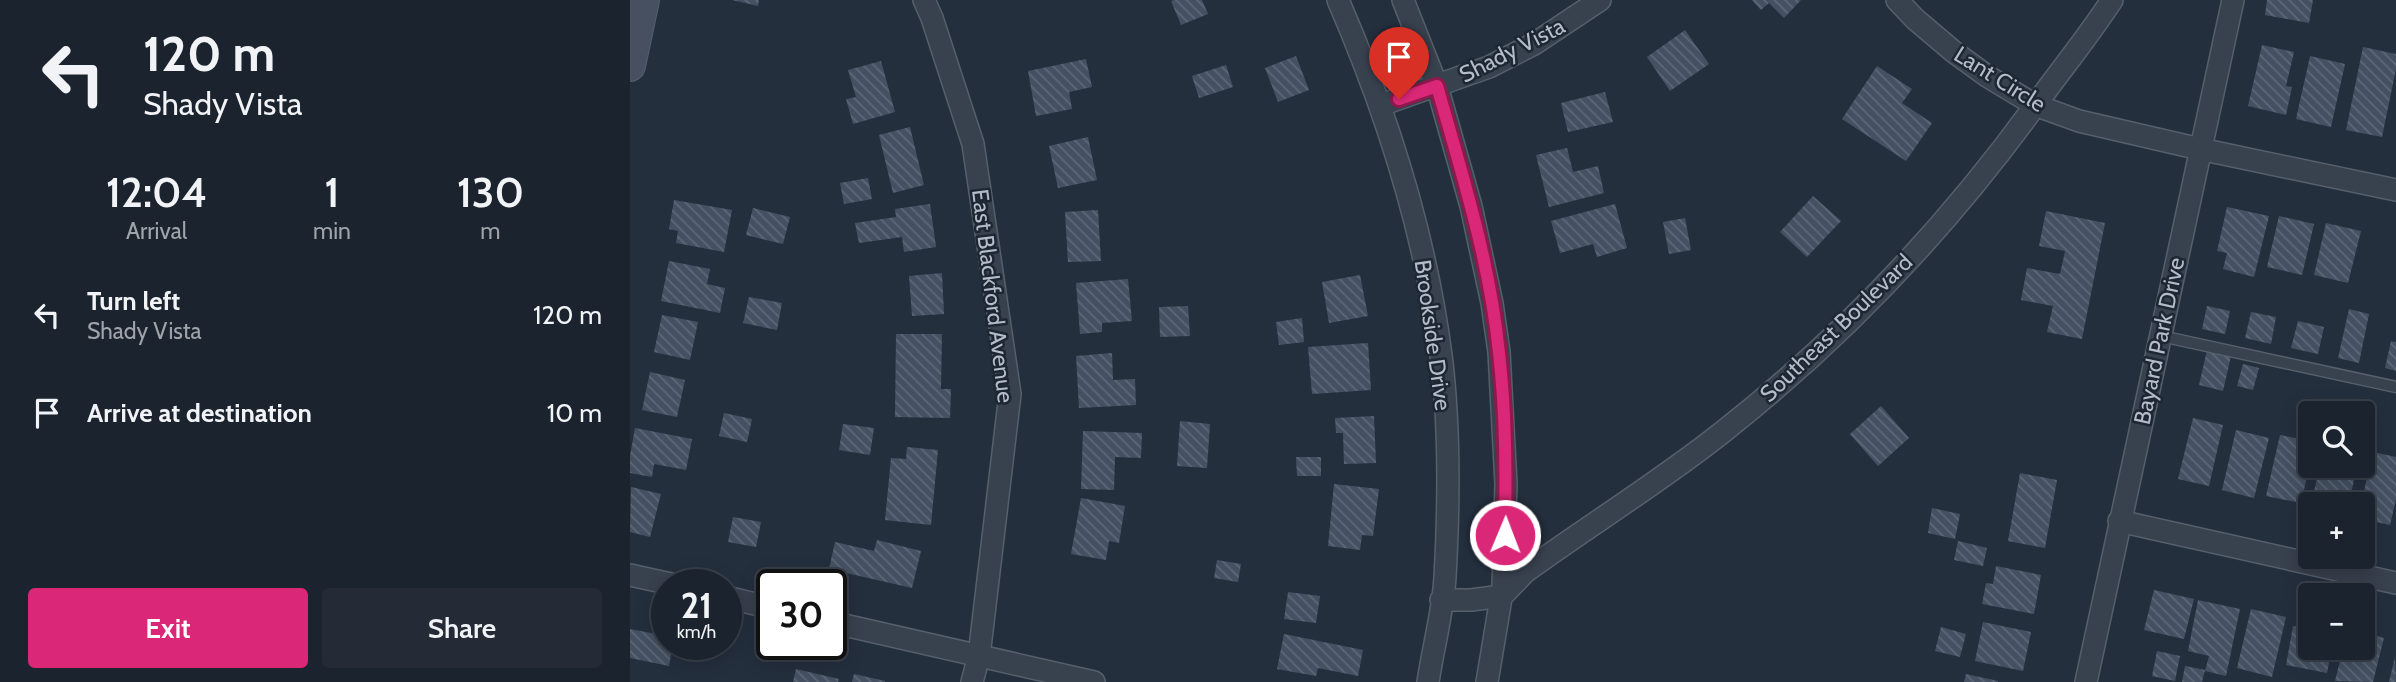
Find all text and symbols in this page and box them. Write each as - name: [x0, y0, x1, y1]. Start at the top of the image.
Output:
- street label: Shady Vista: [1455, 12, 1569, 88]
- text: 120 m: [143, 24, 275, 83]
- pin: [1369, 27, 1429, 99]
- icon: left: [28, 28, 119, 119]
- icon: arrive: [1380, 38, 1418, 76]
- street label: Lant Circle: [1949, 40, 2051, 118]
- text: Shady Vista: [143, 84, 302, 123]
- text: 12:04: [106, 166, 207, 218]
- text: 1: [325, 166, 339, 218]
- text: 130: [457, 166, 524, 218]
- street label: East Blackford Avenue: [966, 188, 1020, 405]
- text: Arrival: [126, 217, 187, 245]
- text: min: [313, 217, 351, 245]
- text: m: [480, 217, 501, 245]
- street label: Southeast Boulevard: [1754, 248, 1918, 408]
- street label: Bayard Park Drive: [2128, 255, 2190, 427]
- street label: Brookside Drive: [1409, 258, 1457, 412]
- text: Turn left: [87, 285, 180, 317]
- icon: left: [28, 296, 66, 334]
- text: 120 m: [533, 299, 602, 331]
- text: Shady Vista: [87, 317, 202, 345]
- icon: arrive: [28, 394, 66, 432]
- text: Arrive at destination: [87, 397, 312, 429]
- text: 10 m: [547, 397, 602, 429]
- map controls: [2298, 401, 2375, 660]
- button: search: [2298, 401, 2375, 478]
- button: +: [2298, 492, 2375, 569]
- position arrow: [1468, 498, 1542, 572]
- speed limit sign: 30: [756, 569, 847, 660]
- button: −: [2298, 583, 2375, 660]
- text: 21: [681, 584, 712, 627]
- button: Exit: [28, 588, 308, 668]
- button: Share: [322, 588, 602, 668]
- text: km/h: [677, 621, 716, 643]

